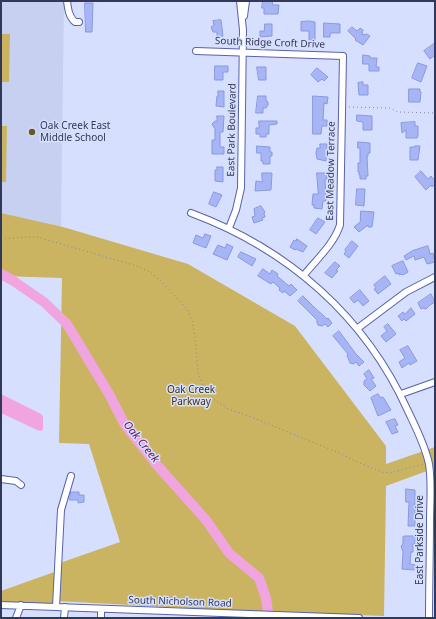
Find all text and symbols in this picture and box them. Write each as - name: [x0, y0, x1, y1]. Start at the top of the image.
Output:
- street label: South Ridge Croft Drive: [215, 35, 325, 51]
- street label: East Park Boulevard: [225, 83, 239, 177]
- place label: Oak Creek East Middle School: [40, 120, 110, 144]
- street label: East Meadow Terrace: [324, 121, 338, 221]
- marker: Oak Creek East Middle School: [27, 127, 37, 137]
- park label: Oak Creek Parkway: [167, 384, 215, 408]
- water label: Oak Creek: [120, 419, 162, 465]
- street label: East Parkside Drive: [414, 495, 426, 585]
- street label: South Nicholson Road: [128, 594, 232, 610]

